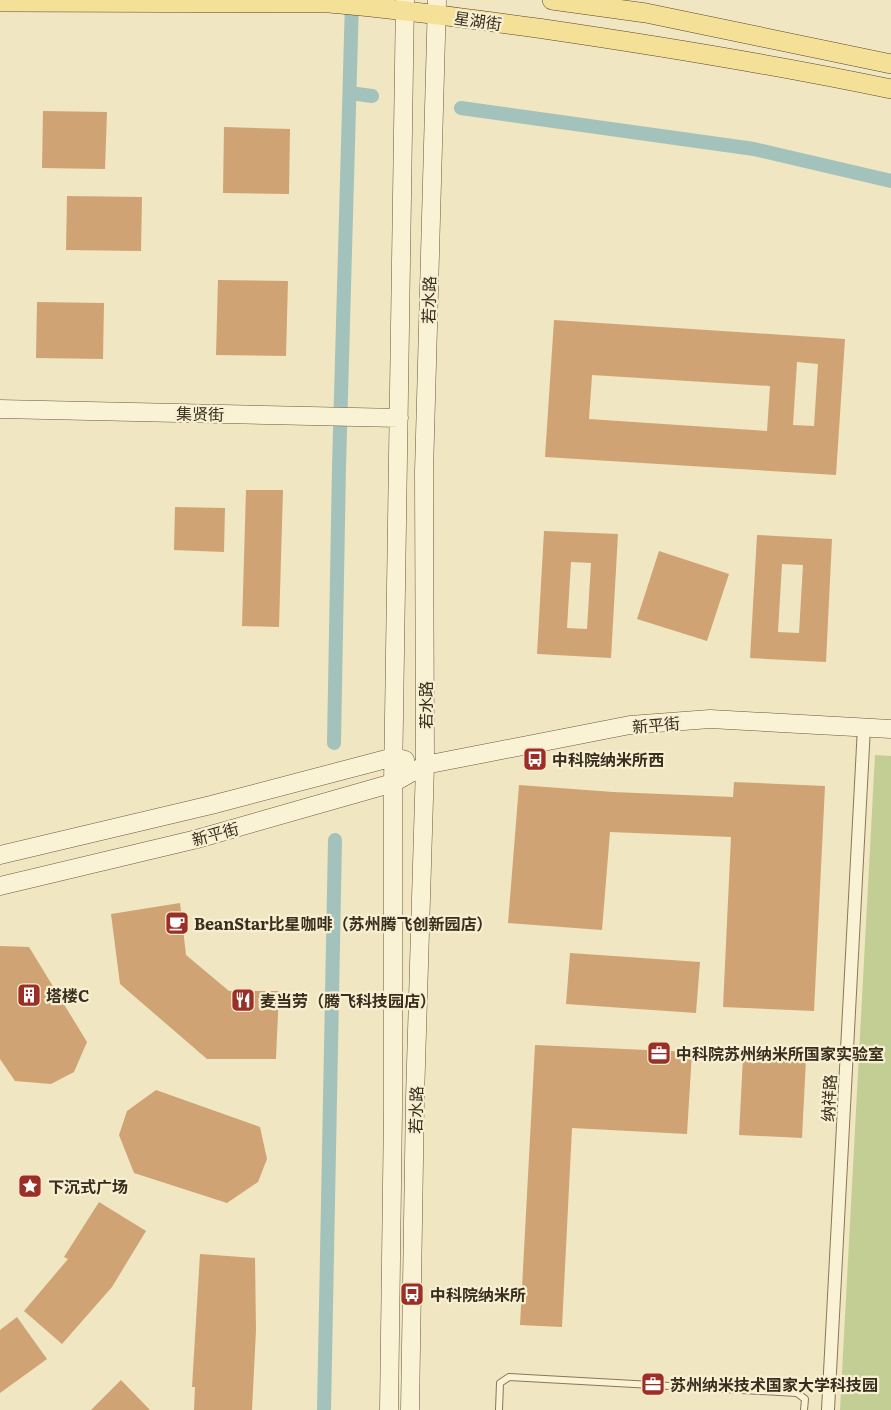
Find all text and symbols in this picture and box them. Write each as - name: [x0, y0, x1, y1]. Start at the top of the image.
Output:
- street label: 星湖街: [453, 5, 503, 35]
- street label: 若水路: [416, 276, 440, 324]
- street label: 集贤街: [176, 401, 224, 425]
- street label: 若水路: [413, 681, 437, 729]
- street label: 新平街: [631, 710, 681, 738]
- bus stop icon: 中科院纳米所西: [522, 746, 548, 772]
- place label: 中科院纳米所西: [552, 747, 664, 771]
- street label: 新平街: [189, 815, 241, 851]
- cafe icon: BeanStar比星咖啡（苏州腾飞创新园店）: [164, 910, 190, 936]
- place label: BeanStar比星咖啡（苏州腾飞创新园店）: [194, 911, 493, 935]
- building icon: 塔楼C: [16, 982, 42, 1008]
- place label: 塔楼C: [46, 983, 89, 1007]
- restaurant icon: 麦当劳（腾飞科技园店）: [230, 987, 256, 1013]
- place label: 麦当劳（腾飞科技园店）: [260, 988, 436, 1012]
- office icon: 中科院苏州纳米所国家实验室: [646, 1040, 672, 1066]
- place label: 中科院苏州纳米所国家实验室: [676, 1041, 884, 1065]
- street label: 纳祥路: [815, 1073, 841, 1123]
- street label: 若水路: [403, 1086, 427, 1134]
- place icon: 下沉式广场: [17, 1173, 43, 1199]
- place label: 下沉式广场: [48, 1174, 128, 1198]
- bus stop icon: 中科院纳米所: [399, 1281, 425, 1307]
- place label: 中科院纳米所: [430, 1282, 526, 1306]
- office icon: 苏州纳米技术国家大学科技园: [640, 1371, 666, 1397]
- place label: 苏州纳米技术国家大学科技园: [670, 1372, 878, 1396]

